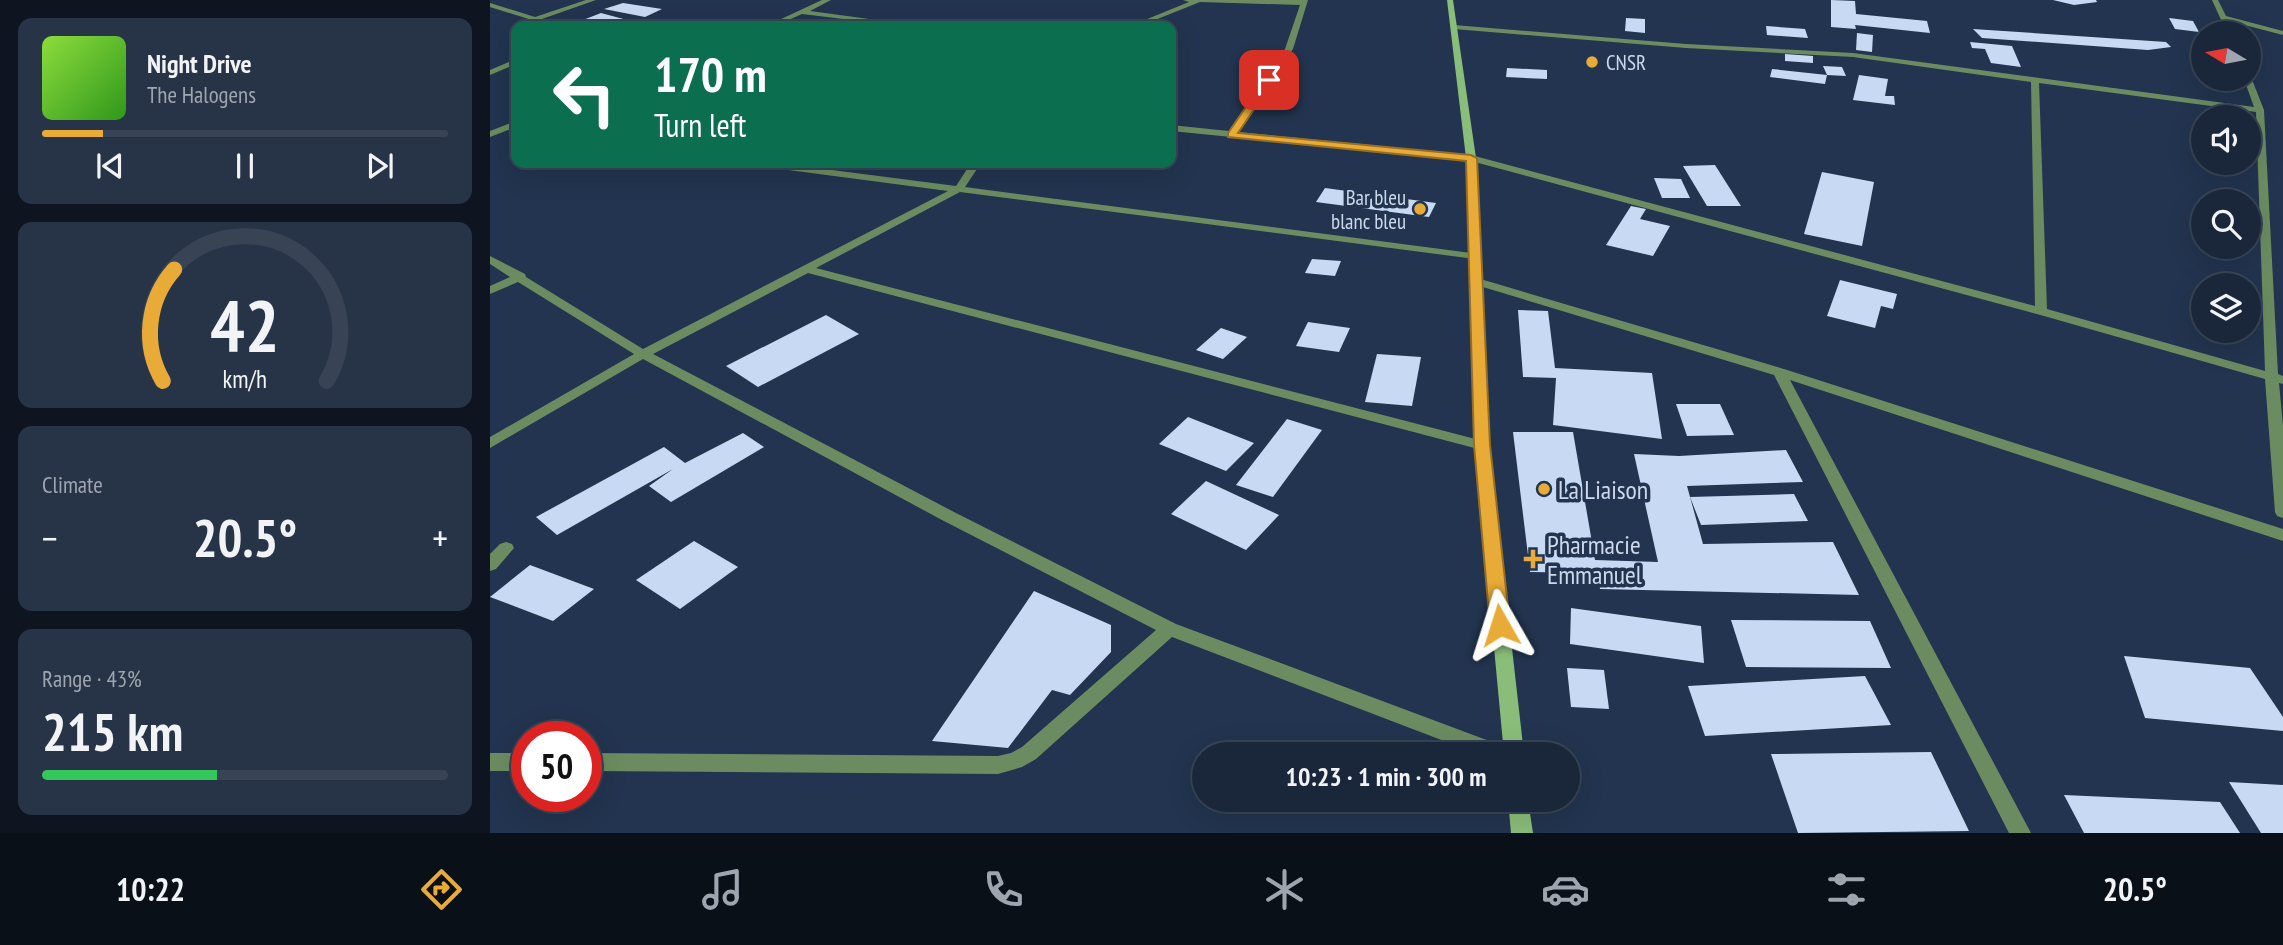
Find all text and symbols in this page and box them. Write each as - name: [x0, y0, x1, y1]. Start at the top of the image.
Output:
- north arrow: [2191, 21, 2261, 91]
- map controls: [2191, 21, 2261, 343]
- text: 170 m: [654, 42, 767, 106]
- text: Night Drive: [147, 47, 252, 80]
- icon: left: [539, 49, 630, 140]
- place label: CNSR: [1606, 49, 1646, 76]
- pin: [1239, 50, 1299, 110]
- marker: CNSR: [1584, 54, 1600, 70]
- icon: arrive: [1250, 61, 1288, 99]
- text: The Halogens: [147, 80, 256, 109]
- text: Turn left: [654, 104, 746, 146]
- button: sound: [2191, 105, 2261, 175]
- icon: previous: [91, 147, 129, 185]
- icon: pause: [226, 147, 264, 185]
- icon: next: [361, 147, 399, 185]
- place label: Bar bleu blanc bleu: [1331, 184, 1406, 235]
- button: search: [2191, 189, 2261, 259]
- marker: Bar bleu blanc bleu: [1412, 201, 1428, 217]
- button: layers: [2191, 273, 2261, 343]
- text: 42: [210, 277, 280, 371]
- text: km/h: [223, 362, 267, 394]
- text: Climate: [42, 470, 103, 499]
- place label: La Liaison: [1558, 473, 1648, 506]
- marker: La Liaison: [1536, 481, 1552, 497]
- text: 20.5°: [193, 504, 297, 571]
- text: −: [42, 513, 58, 562]
- text: +: [432, 513, 448, 562]
- place label: Pharmacie Emmanuel: [1547, 528, 1642, 591]
- marker: Pharmacie Emmanuel: [1525, 551, 1541, 567]
- position arrow: [1463, 588, 1537, 662]
- text: Range · 43%: [42, 664, 142, 693]
- text: 215 km: [42, 698, 183, 765]
- speed limit sign: 50: [511, 721, 602, 812]
- text: 10:23 · 1 min · 300 m: [1286, 760, 1486, 793]
- icon: directions: [417, 865, 466, 914]
- icon: music: [698, 865, 747, 914]
- icon: phone: [979, 865, 1028, 914]
- icon: climate: [1260, 865, 1309, 914]
- icon: car: [1541, 865, 1590, 914]
- icon: filters: [1822, 865, 1871, 914]
- text: 10:22: [116, 868, 185, 910]
- text: 20.5°: [2103, 868, 2167, 910]

